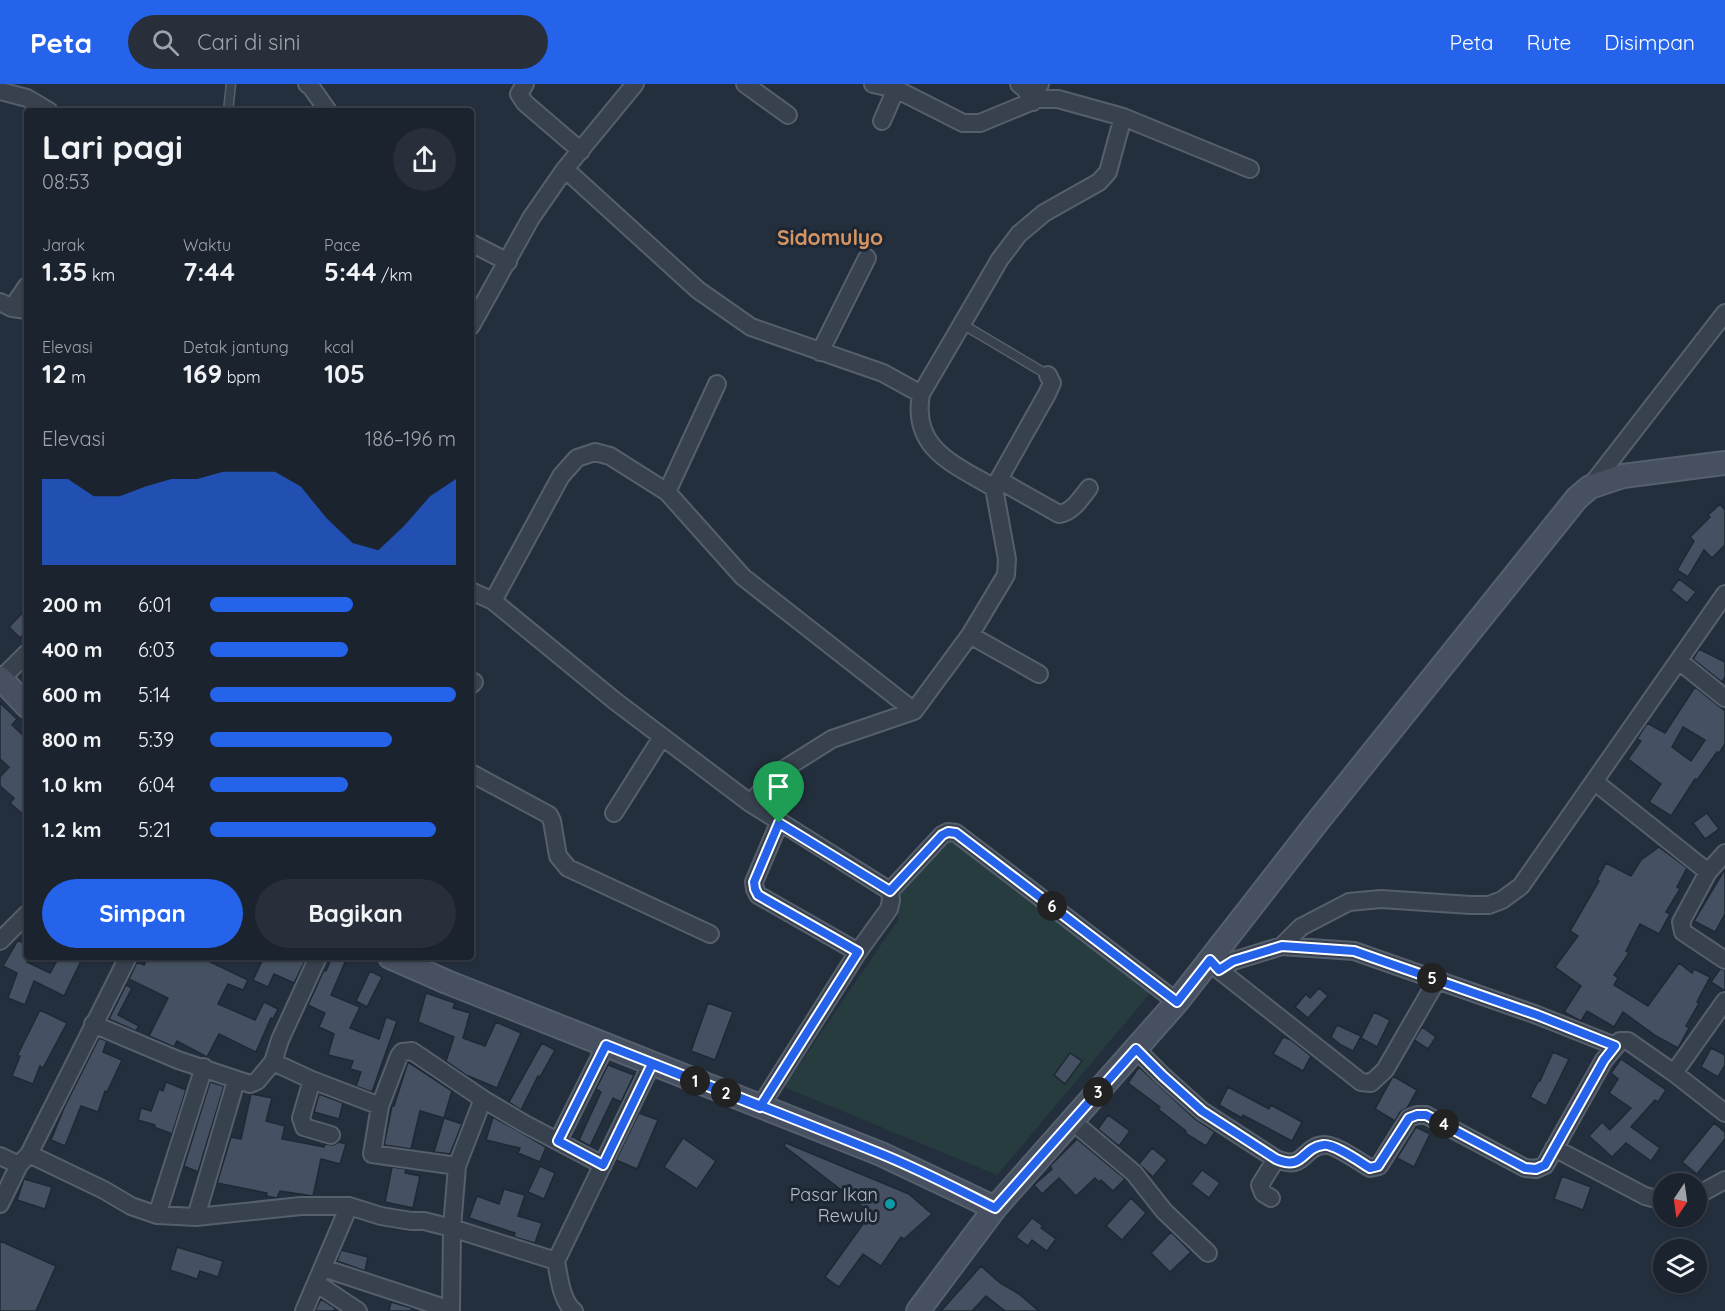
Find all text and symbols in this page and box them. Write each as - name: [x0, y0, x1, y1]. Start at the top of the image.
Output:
- search box: [128, 15, 548, 69]
- text: Peta: [30, 25, 92, 60]
- icon: search: [149, 26, 182, 59]
- text: Cari di sini: [197, 28, 301, 56]
- text: Peta: [1450, 29, 1494, 55]
- text: Rute: [1527, 29, 1571, 55]
- text: Disimpan: [1604, 29, 1695, 55]
- text: Lari pagi: [42, 126, 183, 167]
- button: share: [393, 128, 456, 191]
- text: 08:53: [42, 169, 90, 194]
- district label: Sidomulyo: [777, 224, 883, 250]
- text: Jarak: [42, 235, 85, 255]
- text: Waktu: [183, 235, 231, 255]
- text: Pace: [324, 235, 360, 255]
- text: 1.35: [42, 255, 88, 288]
- text: 7:44: [183, 255, 235, 288]
- text: 5:44: [324, 255, 377, 288]
- text: km: [88, 265, 115, 285]
- text: /km: [377, 265, 413, 285]
- text: Elevasi: [42, 337, 93, 357]
- text: Detak jantung: [183, 337, 289, 357]
- text: kcal: [324, 337, 354, 357]
- text: 12: [42, 357, 67, 390]
- text: 169: [183, 357, 222, 390]
- text: 105: [324, 357, 365, 390]
- text: m: [67, 367, 86, 387]
- text: bpm: [222, 367, 261, 387]
- text: Elevasi: [42, 426, 105, 451]
- text: 186–196 m: [365, 426, 456, 451]
- text: 200 m: [42, 592, 102, 617]
- text: 6:01: [138, 592, 172, 617]
- text: 400 m: [42, 637, 102, 662]
- text: 6:03: [138, 637, 175, 662]
- text: 600 m: [42, 682, 102, 707]
- text: 5:14: [138, 682, 170, 707]
- text: 800 m: [42, 727, 102, 752]
- text: 5:39: [138, 727, 174, 752]
- pin: [753, 761, 804, 823]
- icon: arrive: [762, 770, 795, 803]
- text: 1.0 km: [42, 772, 102, 797]
- text: 6:04: [138, 772, 175, 797]
- text: 1.2 km: [42, 817, 102, 842]
- text: 5:21: [138, 817, 171, 842]
- button: Simpan: [42, 879, 243, 948]
- button: Bagikan: [255, 879, 456, 948]
- pin: 6: [1037, 891, 1067, 921]
- text: 6: [1048, 896, 1056, 916]
- pin: 5: [1417, 963, 1447, 993]
- text: 5: [1427, 968, 1437, 988]
- pin: 1: [680, 1066, 710, 1096]
- text: 1: [692, 1071, 698, 1091]
- pin: 3: [1083, 1077, 1113, 1107]
- pin: 2: [711, 1078, 741, 1108]
- text: 3: [1094, 1082, 1102, 1102]
- text: 2: [721, 1083, 731, 1103]
- pin: 4: [1429, 1109, 1459, 1139]
- text: 4: [1439, 1114, 1449, 1134]
- north arrow: [1653, 1173, 1707, 1227]
- map controls: [1653, 1173, 1707, 1293]
- place label: Pasar Ikan Rewulu: [790, 1183, 878, 1227]
- marker: Pasar Ikan Rewulu: [883, 1197, 897, 1211]
- button: layers: [1653, 1239, 1707, 1293]

